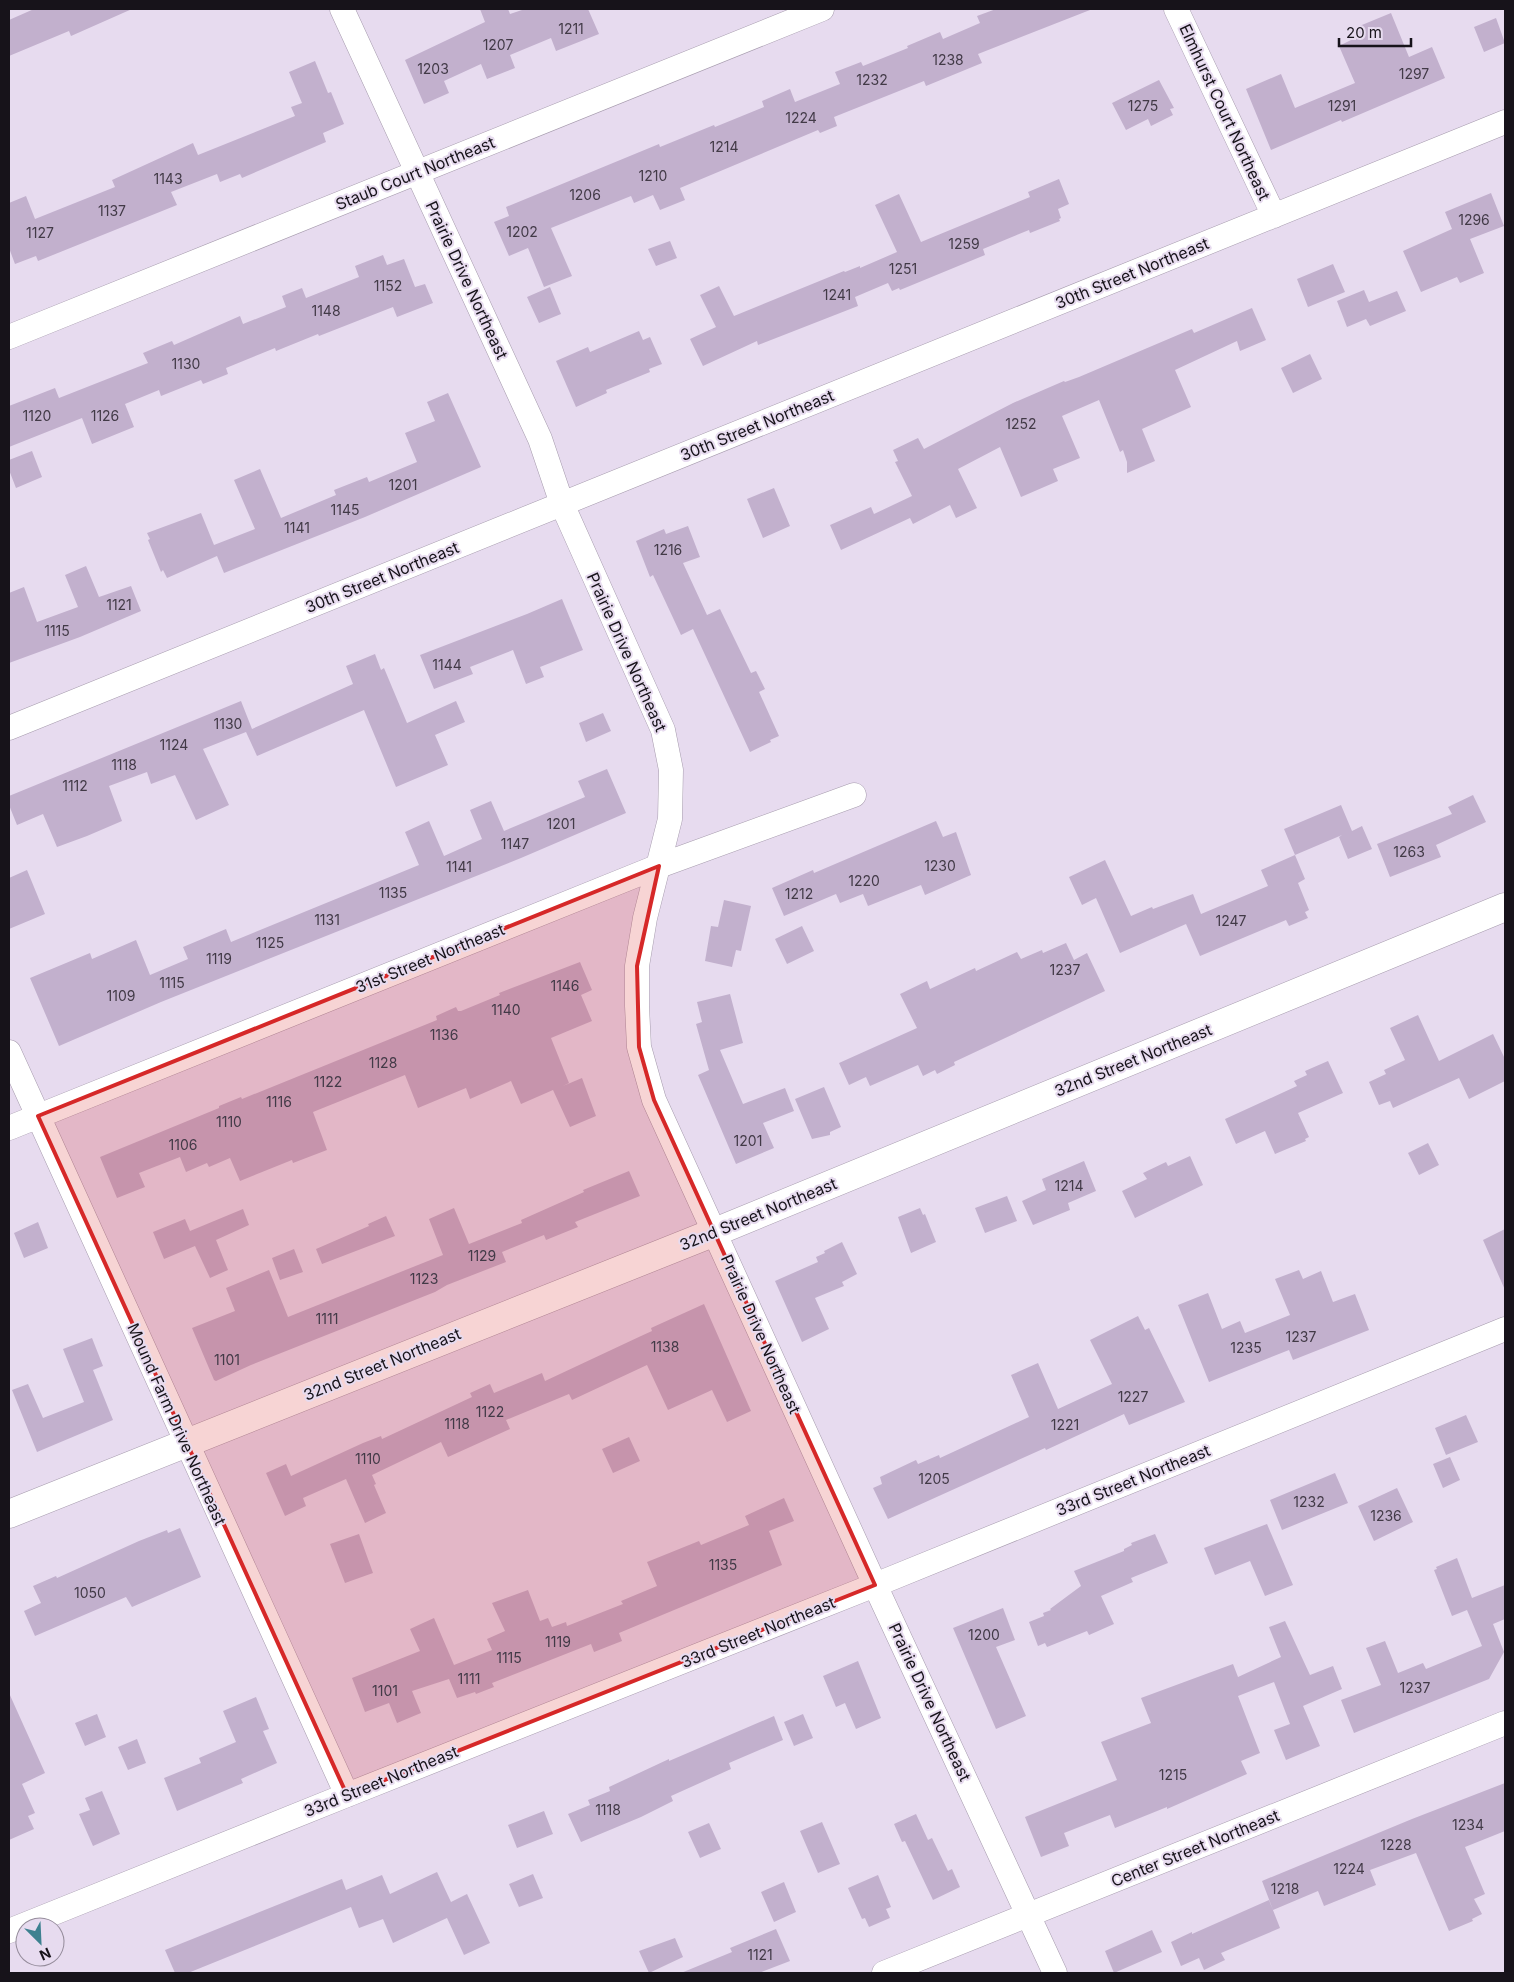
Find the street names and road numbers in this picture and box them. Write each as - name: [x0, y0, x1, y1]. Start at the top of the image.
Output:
- street label: Elmhurst Court Northeast: [1175, 21, 1275, 203]
- street label: Staub Court Northeast: [333, 132, 497, 214]
- street label: Prairie Drive Northeast: [422, 198, 512, 362]
- street label: 30th Street Northeast: [1052, 233, 1212, 313]
- street label: 30th Street Northeast: [677, 385, 837, 465]
- street label: 30th Street Northeast: [302, 537, 462, 617]
- street label: Prairie Drive Northeast: [583, 569, 671, 735]
- street label: 31st Street Northeast: [353, 919, 507, 997]
- street label: 32nd Street Northeast: [1051, 1019, 1215, 1101]
- street label: 32nd Street Northeast: [676, 1173, 840, 1255]
- street label: Prairie Drive Northeast: [717, 1251, 805, 1417]
- street label: Mound Farm Drive Northeast: [123, 1320, 231, 1528]
- street label: 32nd Street Northeast: [300, 1323, 464, 1405]
- street label: 33rd Street Northeast: [1053, 1440, 1213, 1520]
- street label: 33rd Street Northeast: [678, 1592, 838, 1672]
- street label: Prairie Drive Northeast: [885, 1620, 975, 1784]
- street label: 33rd Street Northeast: [301, 1741, 461, 1821]
- street label: Center Street Northeast: [1108, 1805, 1282, 1891]

